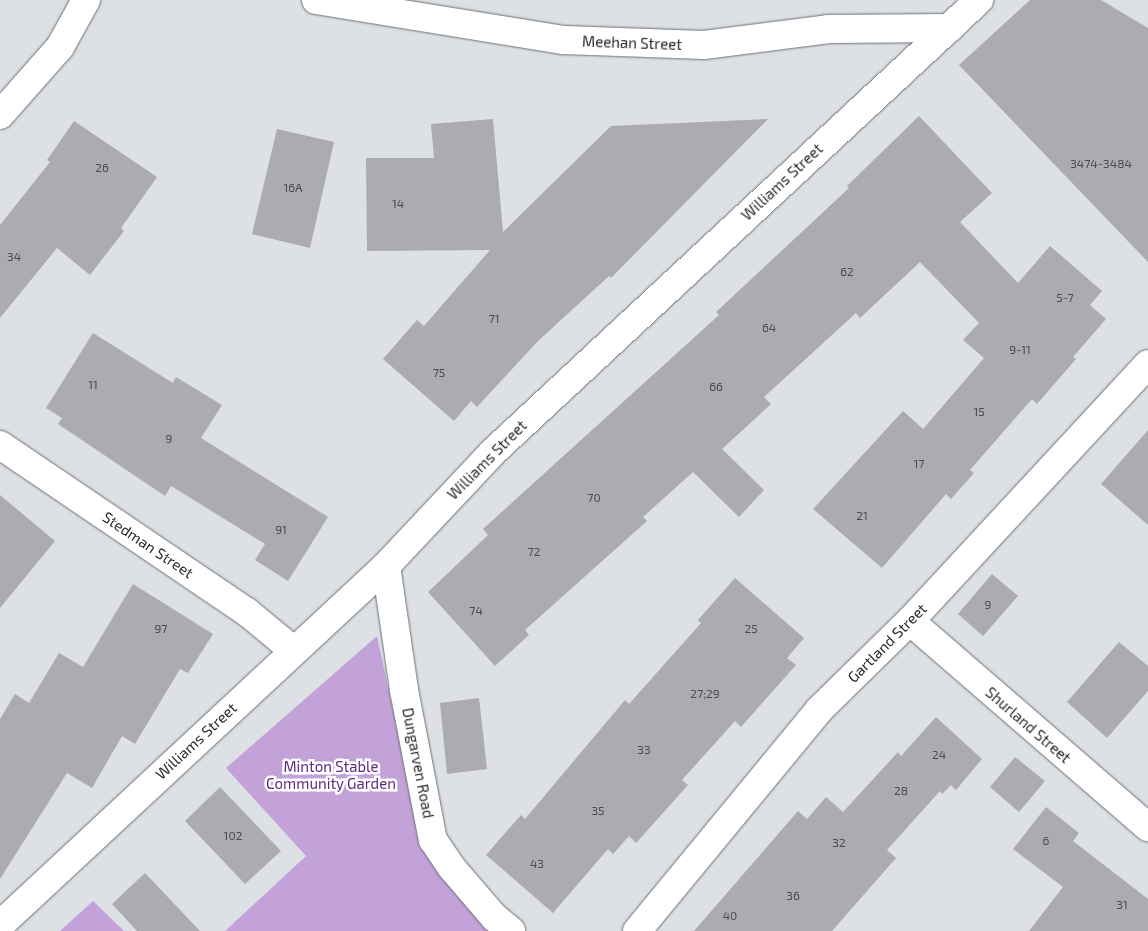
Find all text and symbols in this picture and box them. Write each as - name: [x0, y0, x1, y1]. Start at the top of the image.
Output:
- street label: Meehan Street: [582, 32, 682, 54]
- street label: Williams Street: [738, 140, 826, 224]
- house number: 3474-3484: [1070, 157, 1132, 171]
- house number: 26: [95, 161, 109, 175]
- house number: 16A: [283, 181, 303, 195]
- house number: 14: [392, 197, 404, 211]
- house number: 34: [7, 250, 21, 264]
- house number: 62: [840, 265, 854, 279]
- house number: 5-7: [1056, 291, 1074, 305]
- house number: 71: [489, 312, 499, 326]
- house number: 64: [762, 321, 776, 335]
- house number: 9-11: [1009, 343, 1031, 357]
- house number: 75: [433, 366, 445, 380]
- house number: 11: [88, 378, 98, 392]
- house number: 66: [709, 380, 723, 394]
- house number: 15: [973, 405, 985, 419]
- street label: Williams Street: [444, 417, 530, 503]
- house number: 9: [166, 432, 172, 446]
- house number: 17: [914, 457, 924, 471]
- house number: 70: [587, 491, 601, 505]
- street label: Stedman Street: [99, 508, 197, 582]
- house number: 21: [856, 509, 868, 523]
- house number: 91: [275, 523, 287, 537]
- house number: 72: [528, 545, 540, 559]
- house number: 9: [985, 598, 991, 612]
- street label: Gartland Street: [844, 600, 930, 686]
- house number: 74: [469, 604, 483, 618]
- house number: 97: [154, 622, 168, 636]
- house number: 25: [744, 622, 758, 636]
- street label: Shurland Street: [982, 683, 1074, 767]
- house number: 27;29: [690, 687, 720, 701]
- street label: Williams Street: [152, 699, 240, 783]
- street label: Dungarven Road: [398, 706, 438, 820]
- house number: 33: [637, 743, 651, 757]
- house number: 24: [932, 748, 946, 762]
- park label: Minton Stable Community Garden: [266, 757, 396, 792]
- house number: 28: [894, 784, 908, 798]
- house number: 35: [591, 804, 605, 818]
- house number: 102: [224, 829, 242, 843]
- house number: 6: [1043, 834, 1049, 848]
- house number: 32: [832, 836, 846, 850]
- house number: 43: [530, 857, 544, 871]
- house number: 36: [786, 889, 800, 903]
- house number: 31: [1116, 898, 1128, 912]
- house number: 40: [723, 909, 737, 923]

